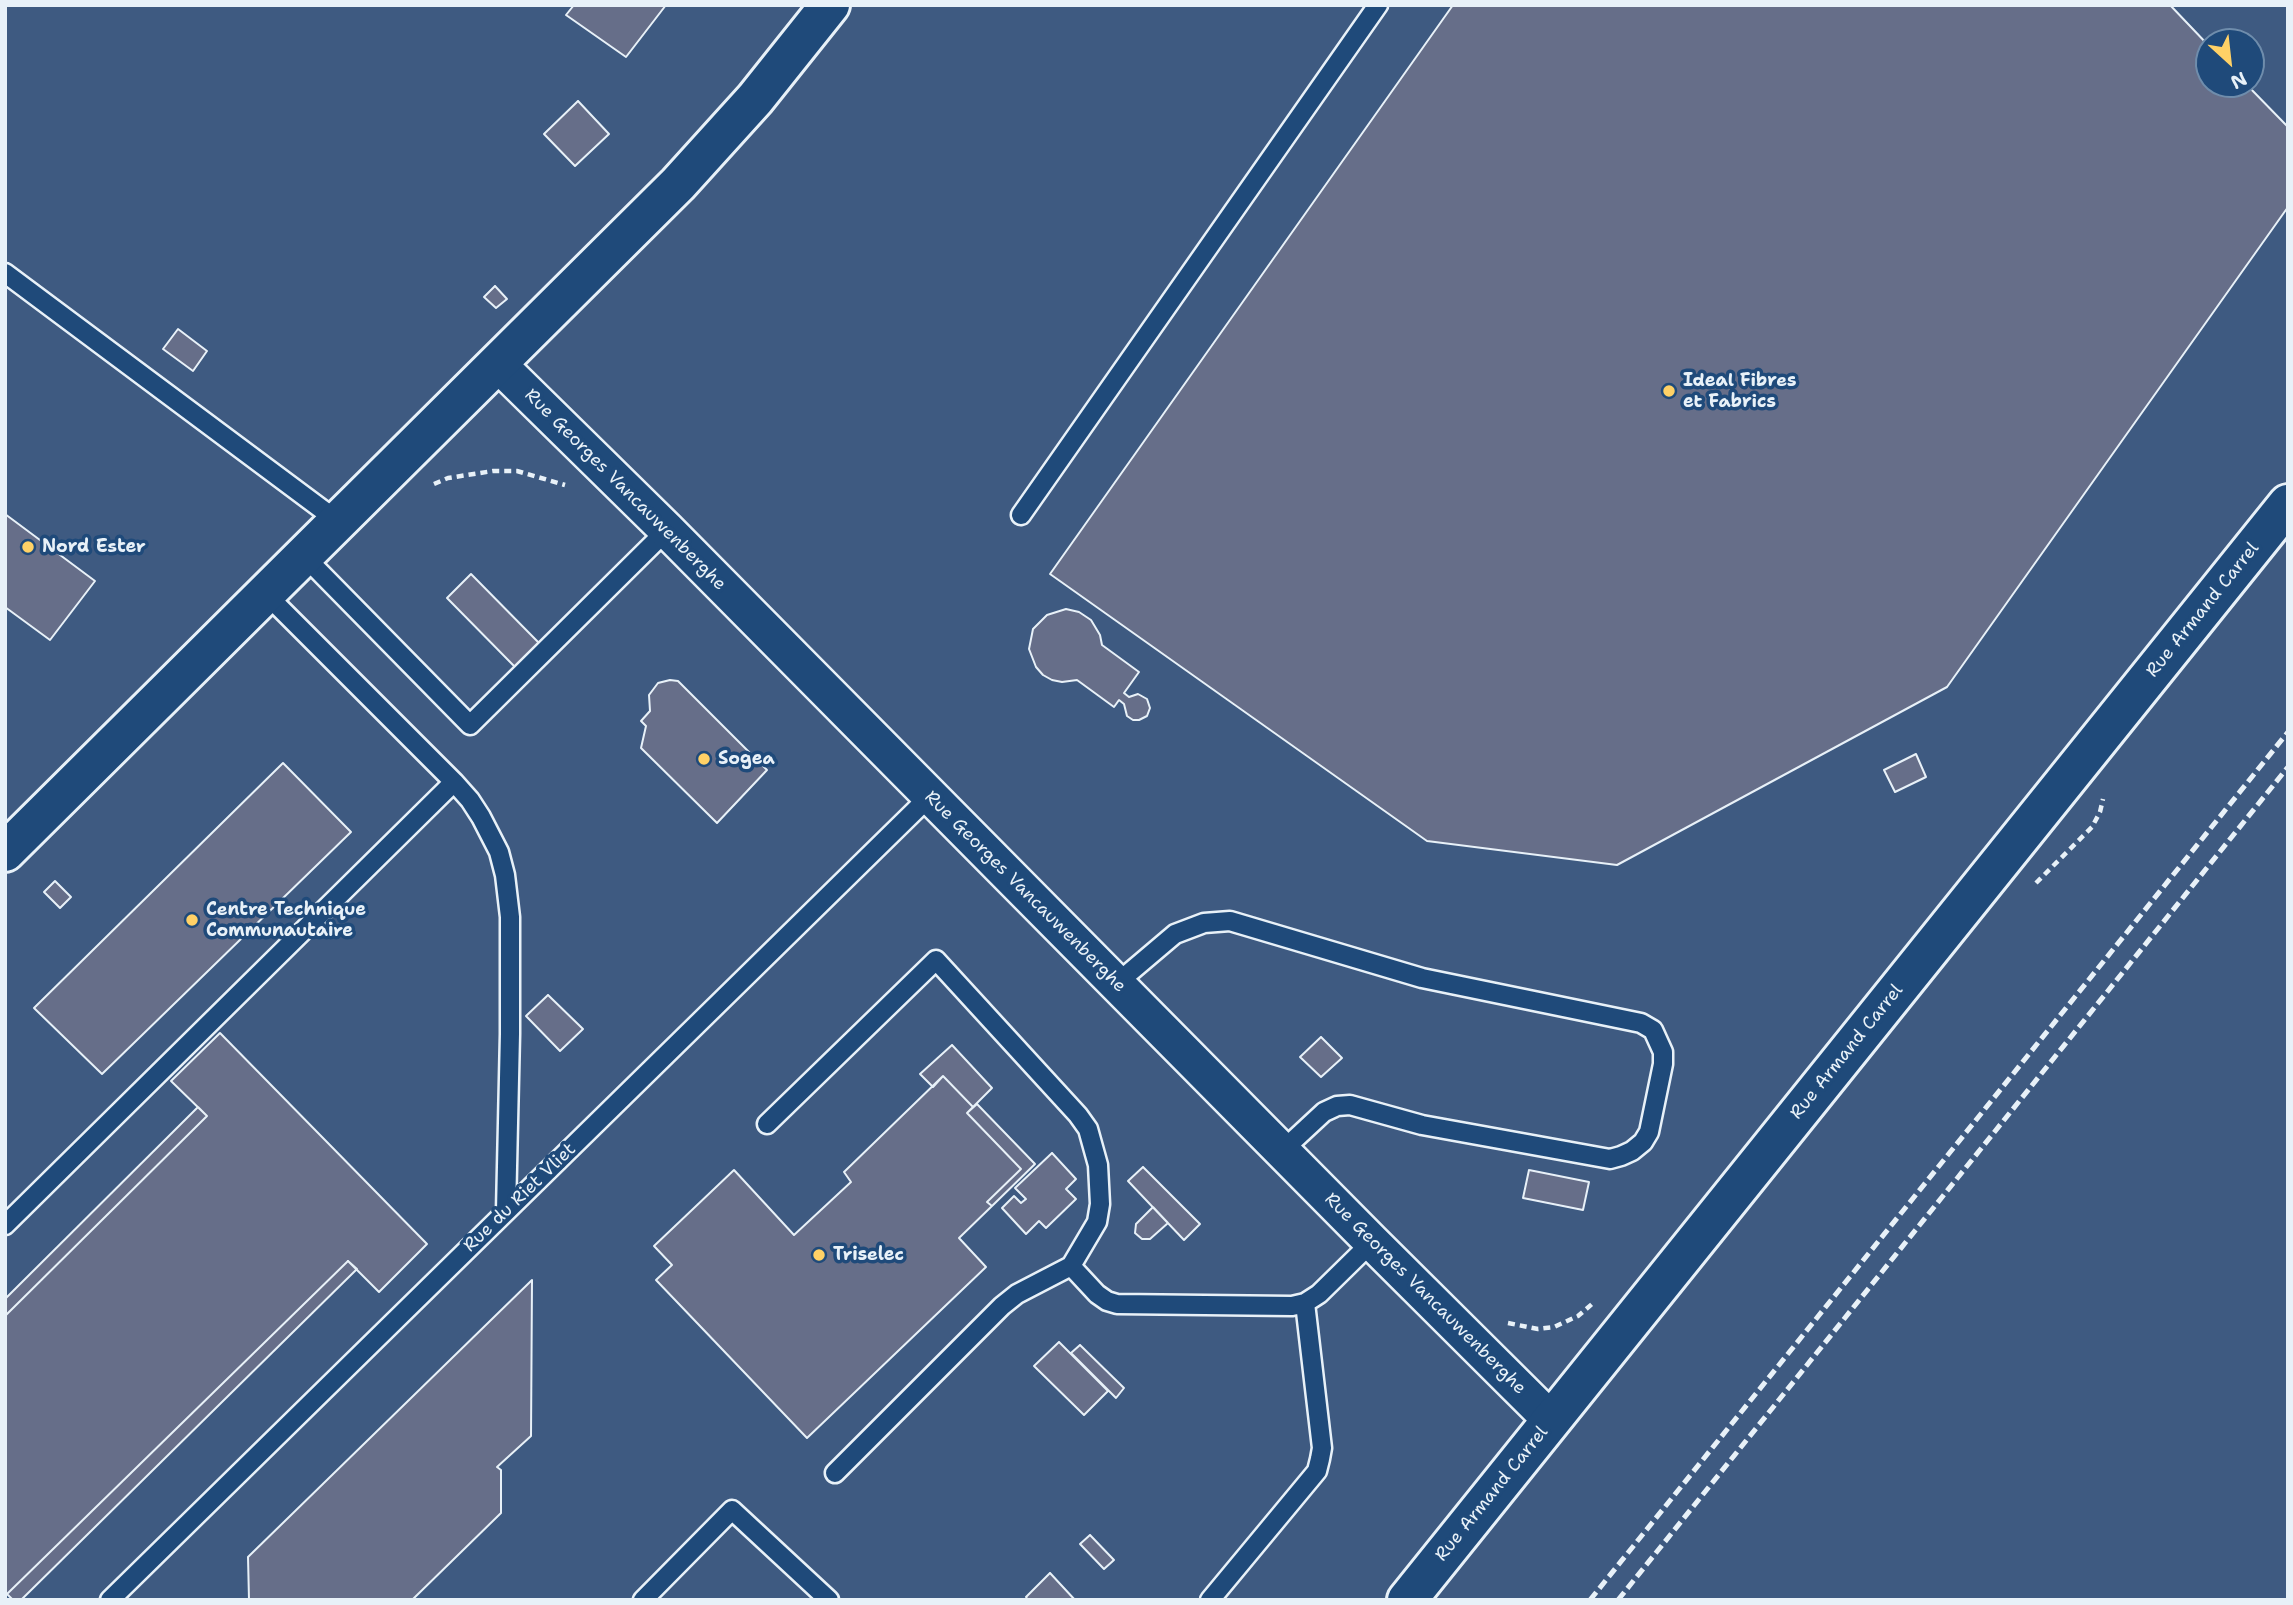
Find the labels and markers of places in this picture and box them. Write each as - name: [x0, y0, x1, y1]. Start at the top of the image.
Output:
- place label: Ideal Fibres et Fabrics: [1683, 370, 1797, 412]
- marker: Ideal Fibres et Fabrics: [1661, 383, 1677, 399]
- place label: Nord Ester: [42, 536, 146, 558]
- marker: Nord Ester: [20, 539, 36, 555]
- place label: Sogea: [718, 748, 775, 770]
- marker: Sogea: [696, 751, 712, 767]
- place label: Centre Technique Communautaire: [206, 899, 366, 942]
- marker: Centre Technique Communautaire: [184, 912, 200, 928]
- place label: Triselec: [833, 1244, 904, 1266]
- marker: Triselec: [811, 1247, 827, 1263]

